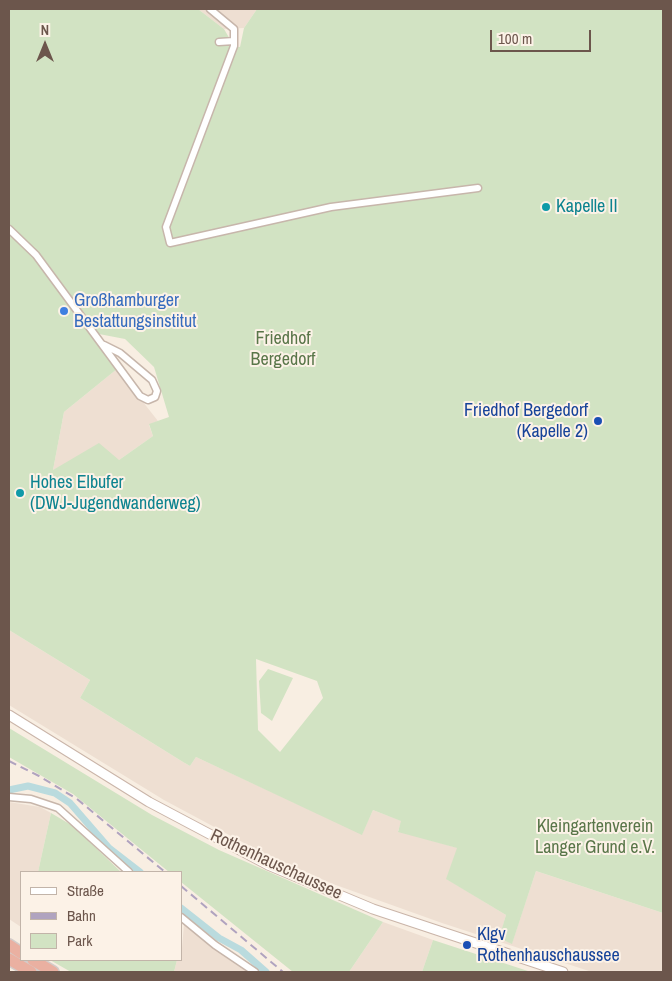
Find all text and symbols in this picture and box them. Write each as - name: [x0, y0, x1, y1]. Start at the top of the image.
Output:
- north arrow: [20, 20, 70, 70]
- scale bar: [492, 20, 593, 52]
- text: N: [41, 21, 49, 39]
- text: 100 m: [498, 28, 532, 49]
- place label: Kapelle II: [556, 196, 618, 218]
- marker: Kapelle II: [540, 201, 552, 213]
- place label: Großhamburger Bestattungsinstitut: [74, 290, 196, 332]
- marker: Großhamburger Bestattungsinstitut: [58, 305, 70, 317]
- park label: Friedhof Bergedorf: [251, 328, 315, 370]
- place label: Friedhof Bergedorf (Kapelle 2): [464, 400, 588, 442]
- marker: Friedhof Bergedorf (Kapelle 2): [592, 415, 604, 427]
- place label: Hohes Elbufer (DWJ-Jugendwanderweg): [30, 472, 201, 514]
- marker: Hohes Elbufer (DWJ-Jugendwanderweg): [14, 487, 26, 499]
- park label: Kleingartenverein Langer Grund e.V.: [535, 816, 655, 859]
- street label: Rothenhauschaussee: [207, 825, 345, 905]
- legend: [20, 871, 182, 961]
- text: Straße: [67, 880, 104, 901]
- text: Bahn: [67, 905, 96, 926]
- place label: Klgv Rothenhauschaussee: [477, 924, 620, 966]
- text: Park: [67, 930, 92, 951]
- marker: Klgv Rothenhauschaussee: [461, 939, 473, 951]

